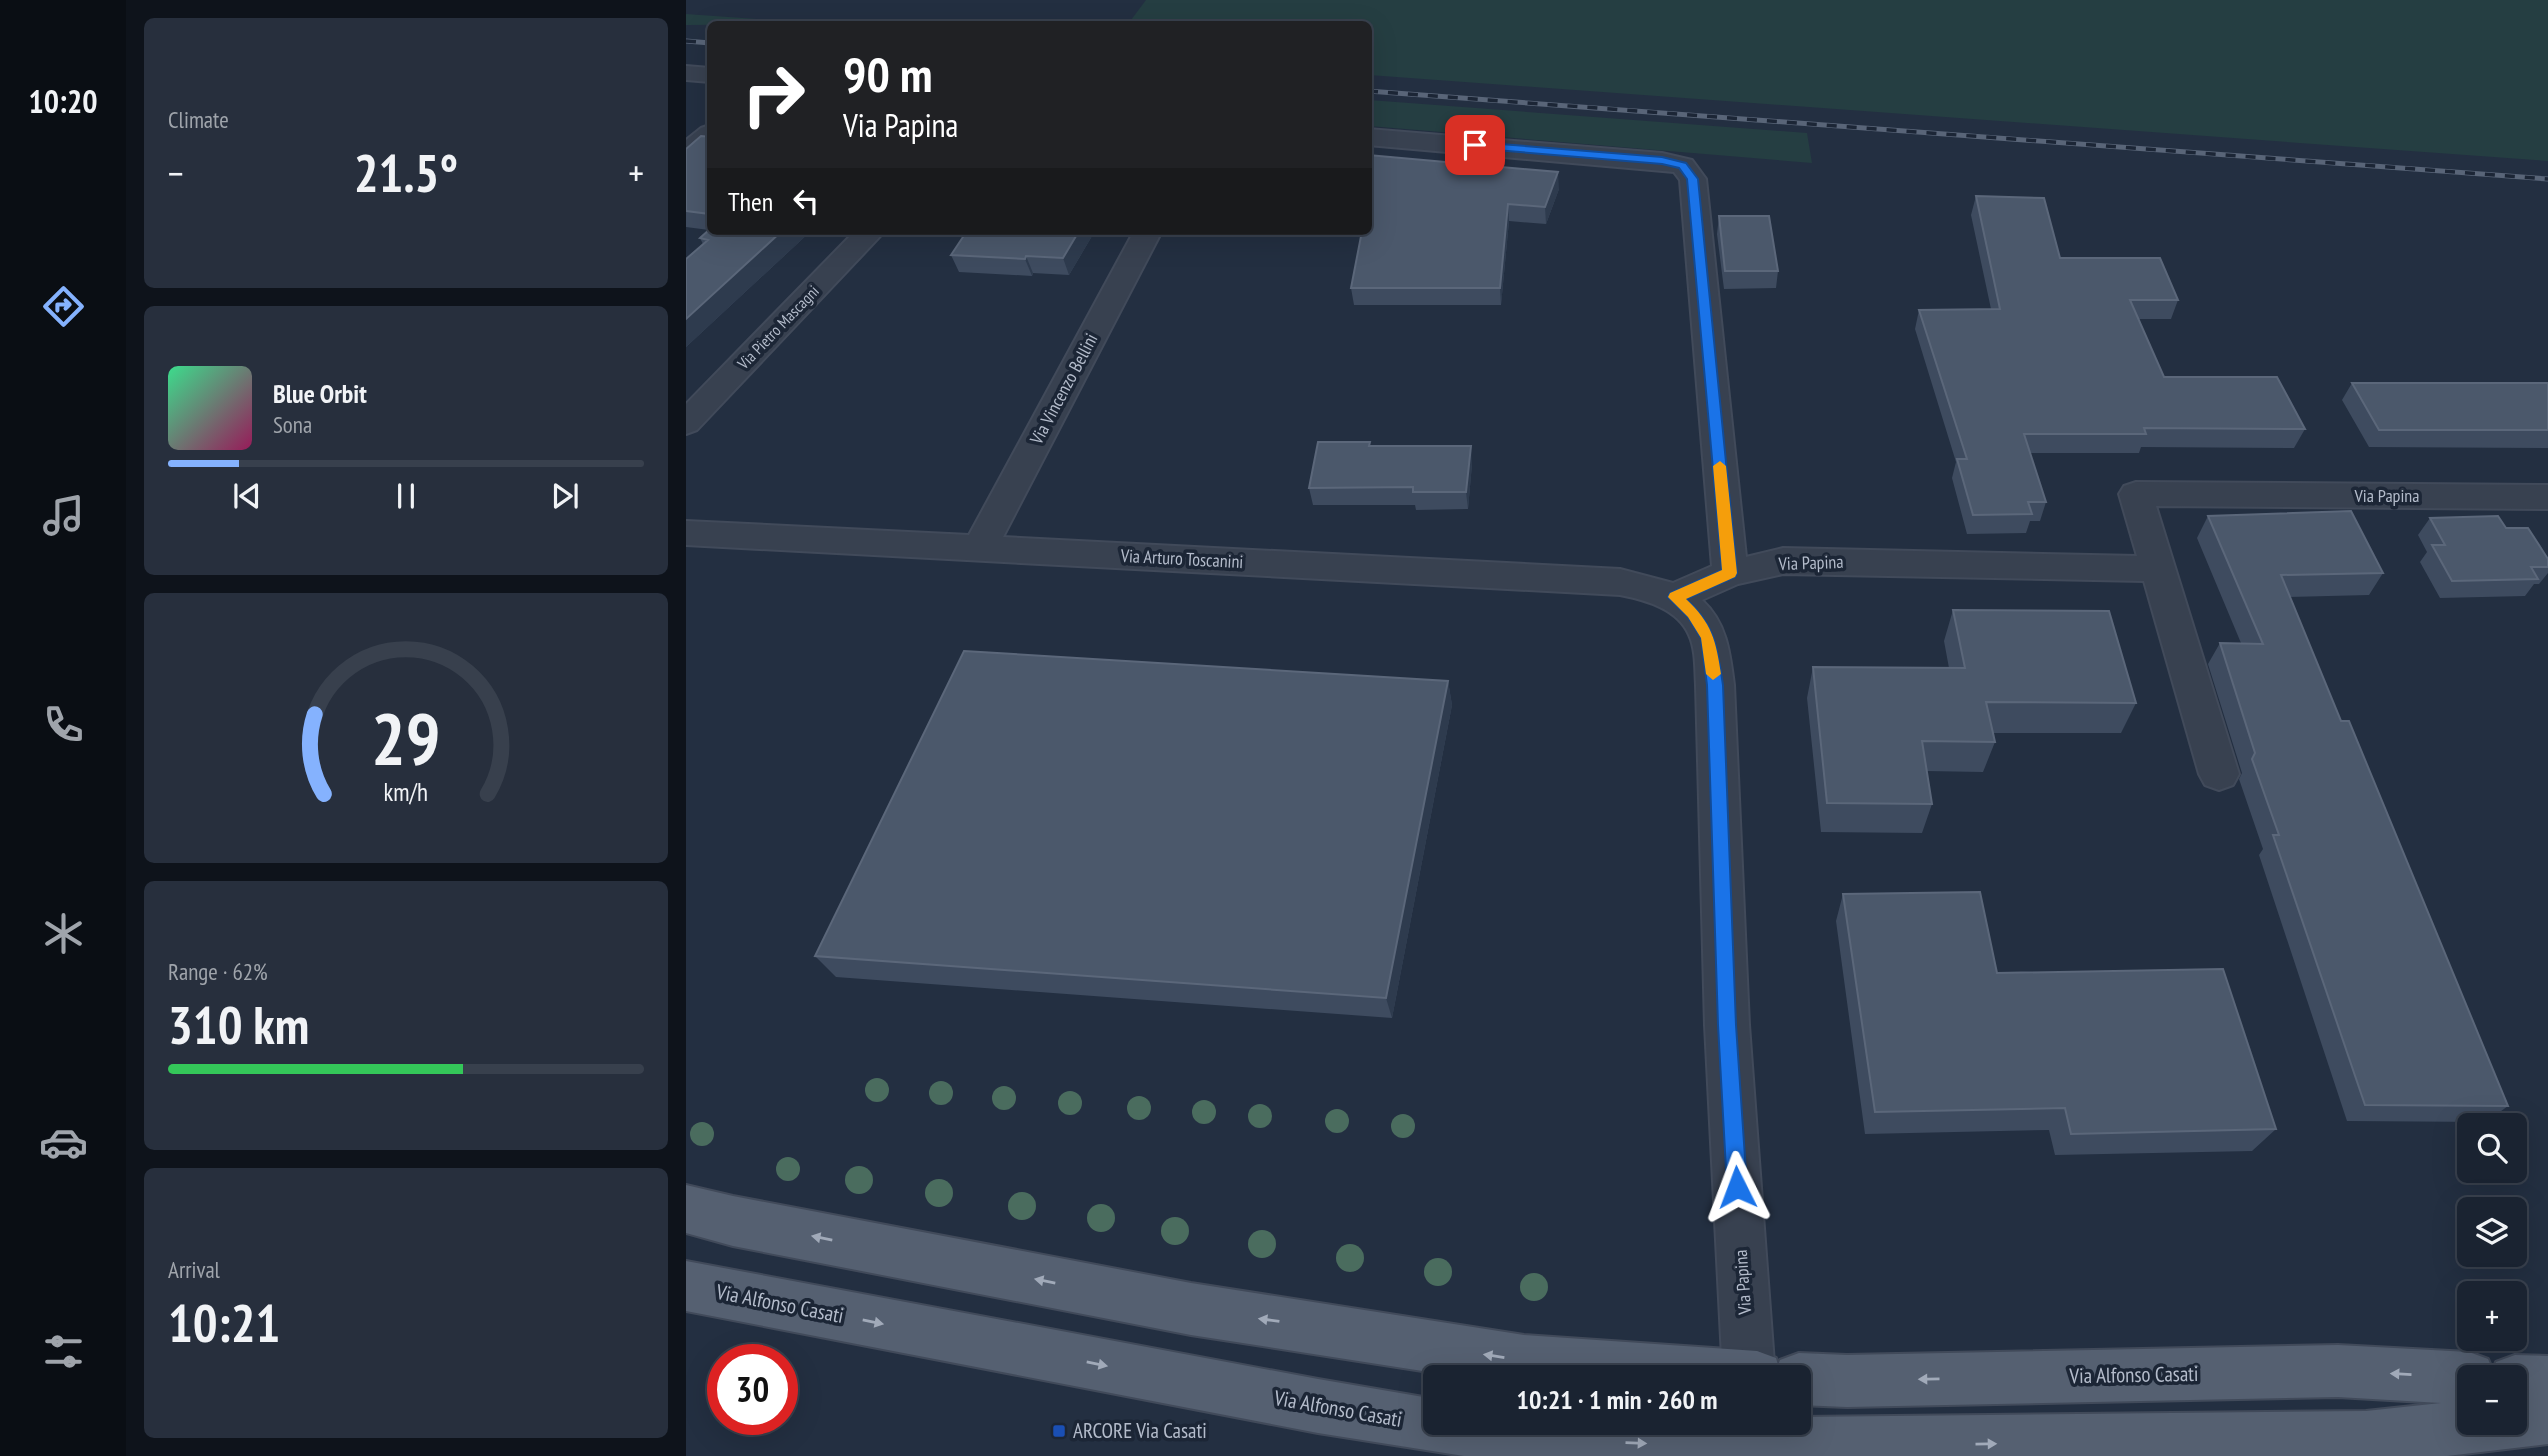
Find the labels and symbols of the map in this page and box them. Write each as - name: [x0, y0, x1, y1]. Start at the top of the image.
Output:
- pin: [1445, 115, 1505, 175]
- street label: Via Pietro Mascagni: [732, 281, 823, 374]
- street label: Via Vincenzo Bellini: [1024, 329, 1102, 449]
- street label: Via Papina: [2354, 484, 2419, 507]
- street label: Via Arturo Toscanini: [1119, 544, 1244, 573]
- street label: Via Papina: [1777, 550, 1844, 575]
- position arrow: [1700, 1150, 1774, 1224]
- one-way arrow: [811, 1232, 833, 1243]
- street label: Via Papina: [1729, 1249, 1756, 1316]
- one-way arrow: [1034, 1275, 1056, 1286]
- street label: Via Alfonso Casati: [713, 1278, 846, 1329]
- one-way arrow: [1258, 1315, 1280, 1326]
- one-way arrow: [862, 1317, 884, 1328]
- speed limit sign: 30: [707, 1344, 798, 1435]
- one-way arrow: [1483, 1350, 1505, 1361]
- one-way arrow: [1086, 1359, 1108, 1370]
- street label: Via Alfonso Casati: [2068, 1360, 2199, 1389]
- one-way arrow: [2390, 1369, 2412, 1380]
- one-way arrow: [1918, 1373, 1940, 1385]
- street label: Via Alfonso Casati: [1271, 1384, 1404, 1433]
- place label: ARCORE Via Casati: [1073, 1417, 1207, 1444]
- marker: ARCORE Via Casati: [1051, 1423, 1067, 1439]
- one-way arrow: [1626, 1437, 1648, 1448]
- one-way arrow: [1976, 1438, 1998, 1449]

